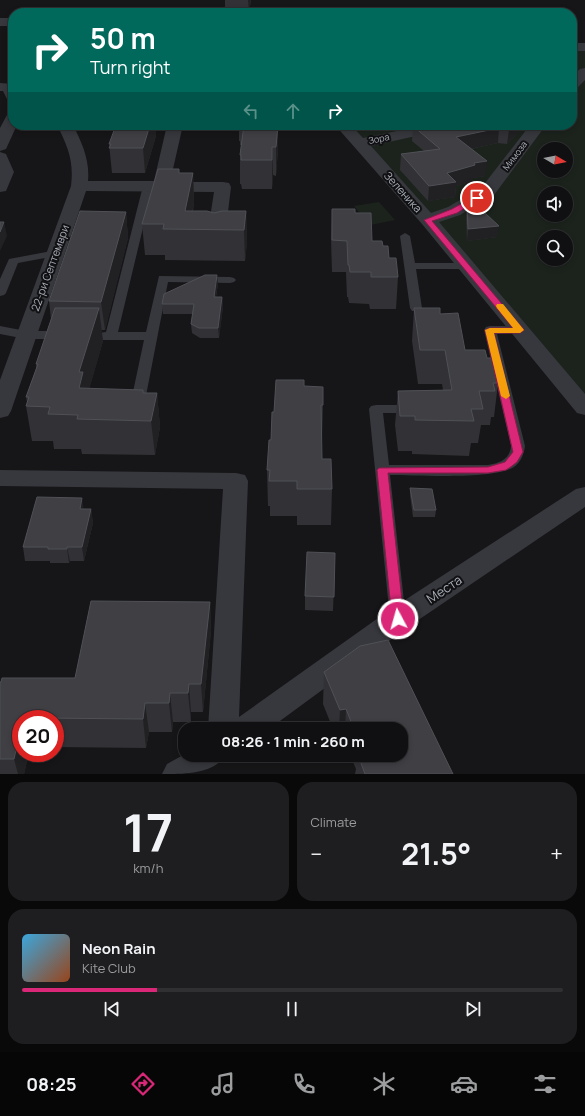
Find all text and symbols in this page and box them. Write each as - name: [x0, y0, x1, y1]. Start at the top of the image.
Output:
- text: 50 m: [90, 19, 156, 57]
- icon: right: [24, 24, 76, 76]
- text: Turn right: [90, 55, 171, 79]
- icon: left: [240, 100, 262, 122]
- icon: ahead: [282, 100, 304, 122]
- icon: right: [324, 100, 346, 122]
- street label: Зора: [367, 130, 391, 147]
- street label: Мимоза: [499, 138, 530, 173]
- north arrow: [537, 142, 573, 178]
- map controls: [537, 142, 573, 266]
- street label: Зеленика: [381, 168, 426, 215]
- pin: [460, 181, 494, 215]
- button: sound: [537, 186, 573, 222]
- icon: arrive: [466, 187, 488, 209]
- street label: 22-ри Септември: [27, 223, 72, 313]
- button: search: [537, 230, 573, 266]
- street label: Места: [423, 571, 465, 607]
- position arrow: [377, 598, 419, 640]
- speed limit sign: 20: [12, 710, 64, 762]
- text: 08:26 · 1 min · 260 m: [221, 731, 365, 752]
- text: 17: [123, 797, 174, 868]
- text: Climate: [311, 813, 357, 831]
- text: 21.5°: [401, 833, 471, 874]
- text: −: [311, 839, 322, 869]
- text: +: [550, 839, 563, 869]
- text: km/h: [133, 859, 163, 877]
- text: Neon Rain: [82, 938, 156, 959]
- text: Kite Club: [82, 959, 136, 977]
- icon: previous: [101, 998, 123, 1020]
- icon: pause: [281, 998, 303, 1020]
- icon: next: [462, 998, 484, 1020]
- icon: directions: [129, 1070, 157, 1098]
- icon: music: [209, 1070, 237, 1098]
- icon: phone: [290, 1070, 318, 1098]
- icon: climate: [370, 1070, 398, 1098]
- icon: car: [450, 1070, 478, 1098]
- icon: filters: [531, 1070, 559, 1098]
- text: 08:25: [26, 1072, 77, 1096]

